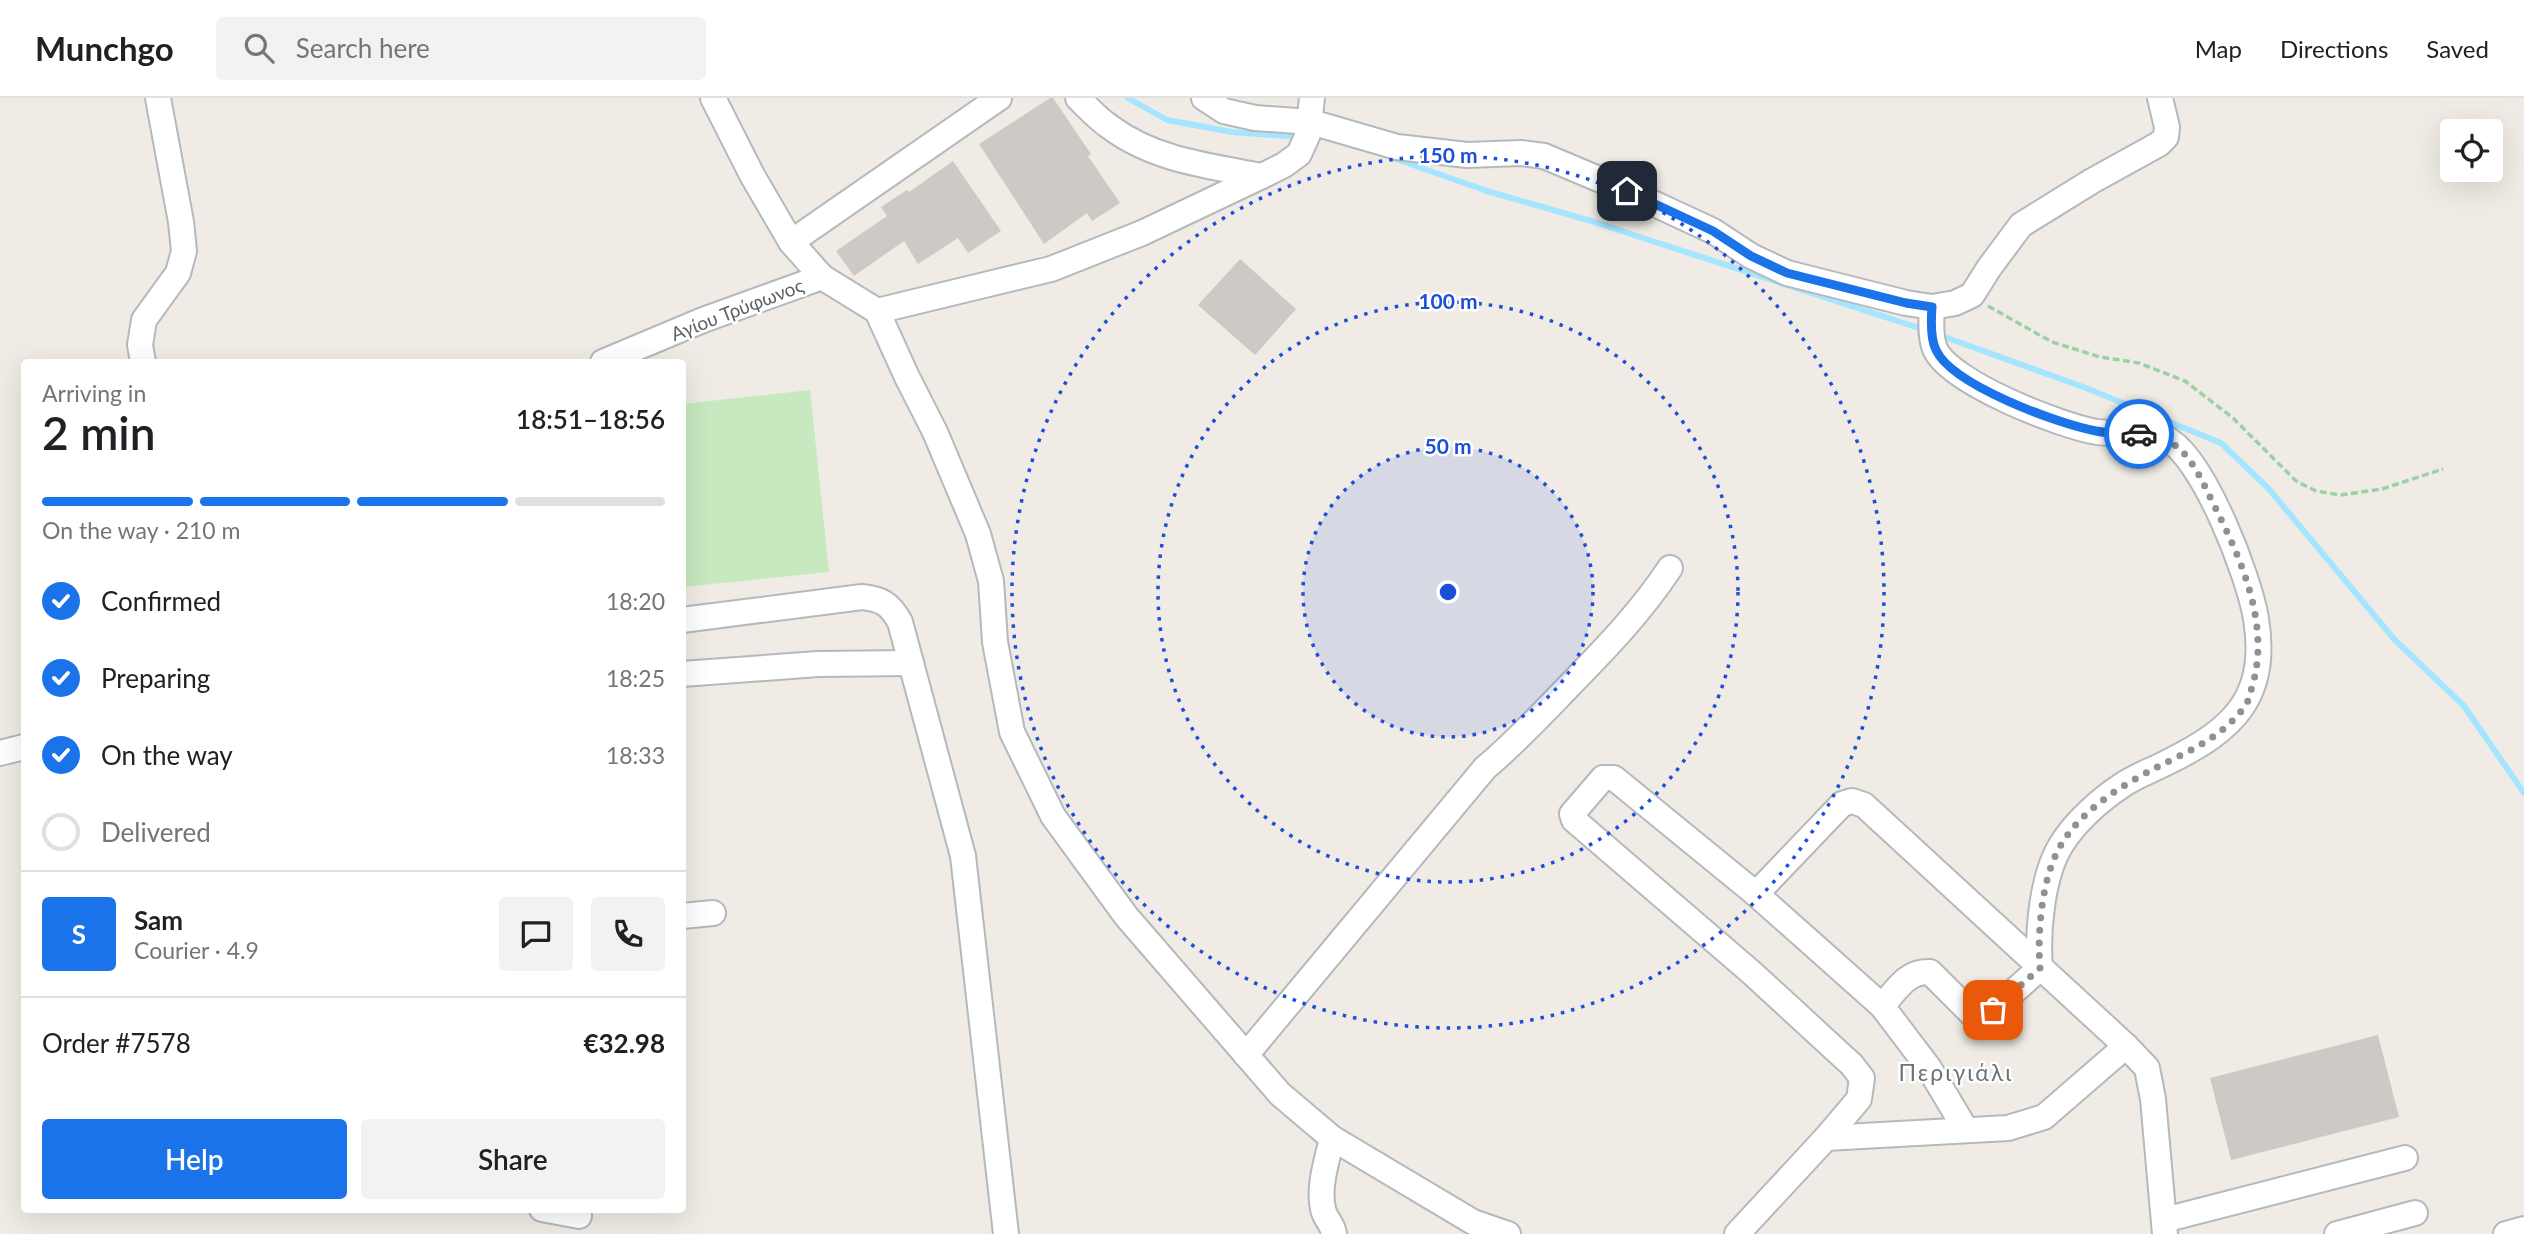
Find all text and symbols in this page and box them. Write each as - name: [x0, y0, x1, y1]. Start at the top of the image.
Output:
- search box: [216, 17, 706, 80]
- text: Munchgo: [35, 28, 174, 68]
- icon: search: [240, 29, 278, 67]
- text: Search here: [296, 32, 430, 64]
- text: Map: [2195, 34, 2242, 63]
- text: Directions: [2280, 34, 2388, 63]
- text: Saved: [2426, 34, 2489, 63]
- map controls: [2440, 119, 2503, 182]
- button: locate: [2440, 119, 2503, 182]
- text: 150 m: [1418, 142, 1478, 167]
- pin: [1597, 161, 1657, 221]
- icon: home: [1608, 172, 1646, 210]
- street label: Αγίου Τρύφωνος: [667, 273, 807, 345]
- text: 100 m: [1418, 288, 1478, 313]
- text: Arriving in: [42, 379, 146, 407]
- courier: [2104, 399, 2174, 469]
- text: 18:51–18:56: [516, 403, 665, 435]
- text: 2 min: [42, 405, 156, 460]
- icon: car: [2120, 415, 2158, 453]
- text: 50 m: [1424, 433, 1472, 458]
- text: On the way · 210 m: [42, 516, 241, 544]
- centre of rings: [1436, 580, 1460, 604]
- icon: check: [42, 582, 80, 620]
- text: Confirmed: [101, 585, 221, 617]
- text: 18:20: [606, 587, 665, 615]
- icon: check: [42, 659, 80, 697]
- text: Preparing: [101, 662, 210, 694]
- text: 18:25: [606, 664, 665, 692]
- icon: check: [42, 736, 80, 774]
- text: On the way: [101, 739, 233, 771]
- text: 18:33: [606, 741, 665, 769]
- text: Delivered: [101, 816, 211, 848]
- button: chat: [499, 897, 573, 971]
- button: phone: [591, 897, 665, 971]
- text: Sam: [134, 904, 183, 936]
- text: S: [72, 918, 86, 950]
- text: Courier · 4.9: [134, 936, 259, 964]
- pin: [1963, 980, 2023, 1040]
- icon: bag: [1974, 991, 2012, 1029]
- text: Order #7578: [42, 1027, 191, 1059]
- text: €32.98: [583, 1027, 665, 1059]
- district label: Περιγιάλι: [1899, 1058, 2013, 1086]
- button: Help: [42, 1119, 347, 1199]
- button: Share: [361, 1119, 665, 1199]

